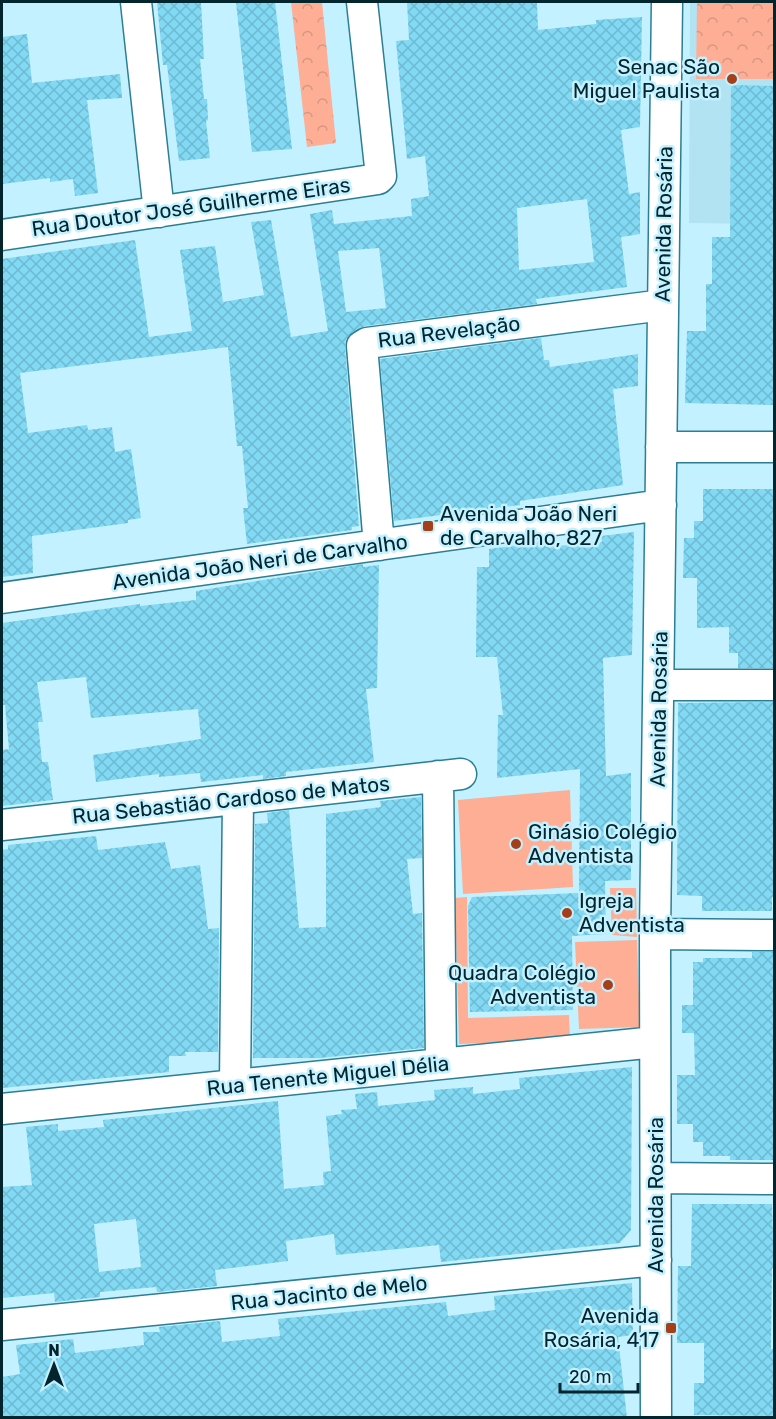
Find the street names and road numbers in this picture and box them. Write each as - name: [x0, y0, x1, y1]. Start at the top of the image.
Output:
- street label: Avenida Rosária: [650, 146, 677, 302]
- street label: Rua Doutor José Guilherme Eiras: [30, 172, 352, 241]
- street label: Rua Revelação: [376, 310, 521, 353]
- street label: Avenida João Neri de Carvalho: [111, 528, 409, 595]
- street label: Avenida Rosária: [645, 631, 672, 787]
- street label: Rua Sebastião Cardoso de Matos: [71, 770, 391, 829]
- street label: Rua Tenente Miguel Délia: [205, 1050, 450, 1101]
- street label: Avenida Rosária: [643, 1117, 668, 1273]
- street label: Rua Jacinto de Melo: [229, 1270, 429, 1315]

